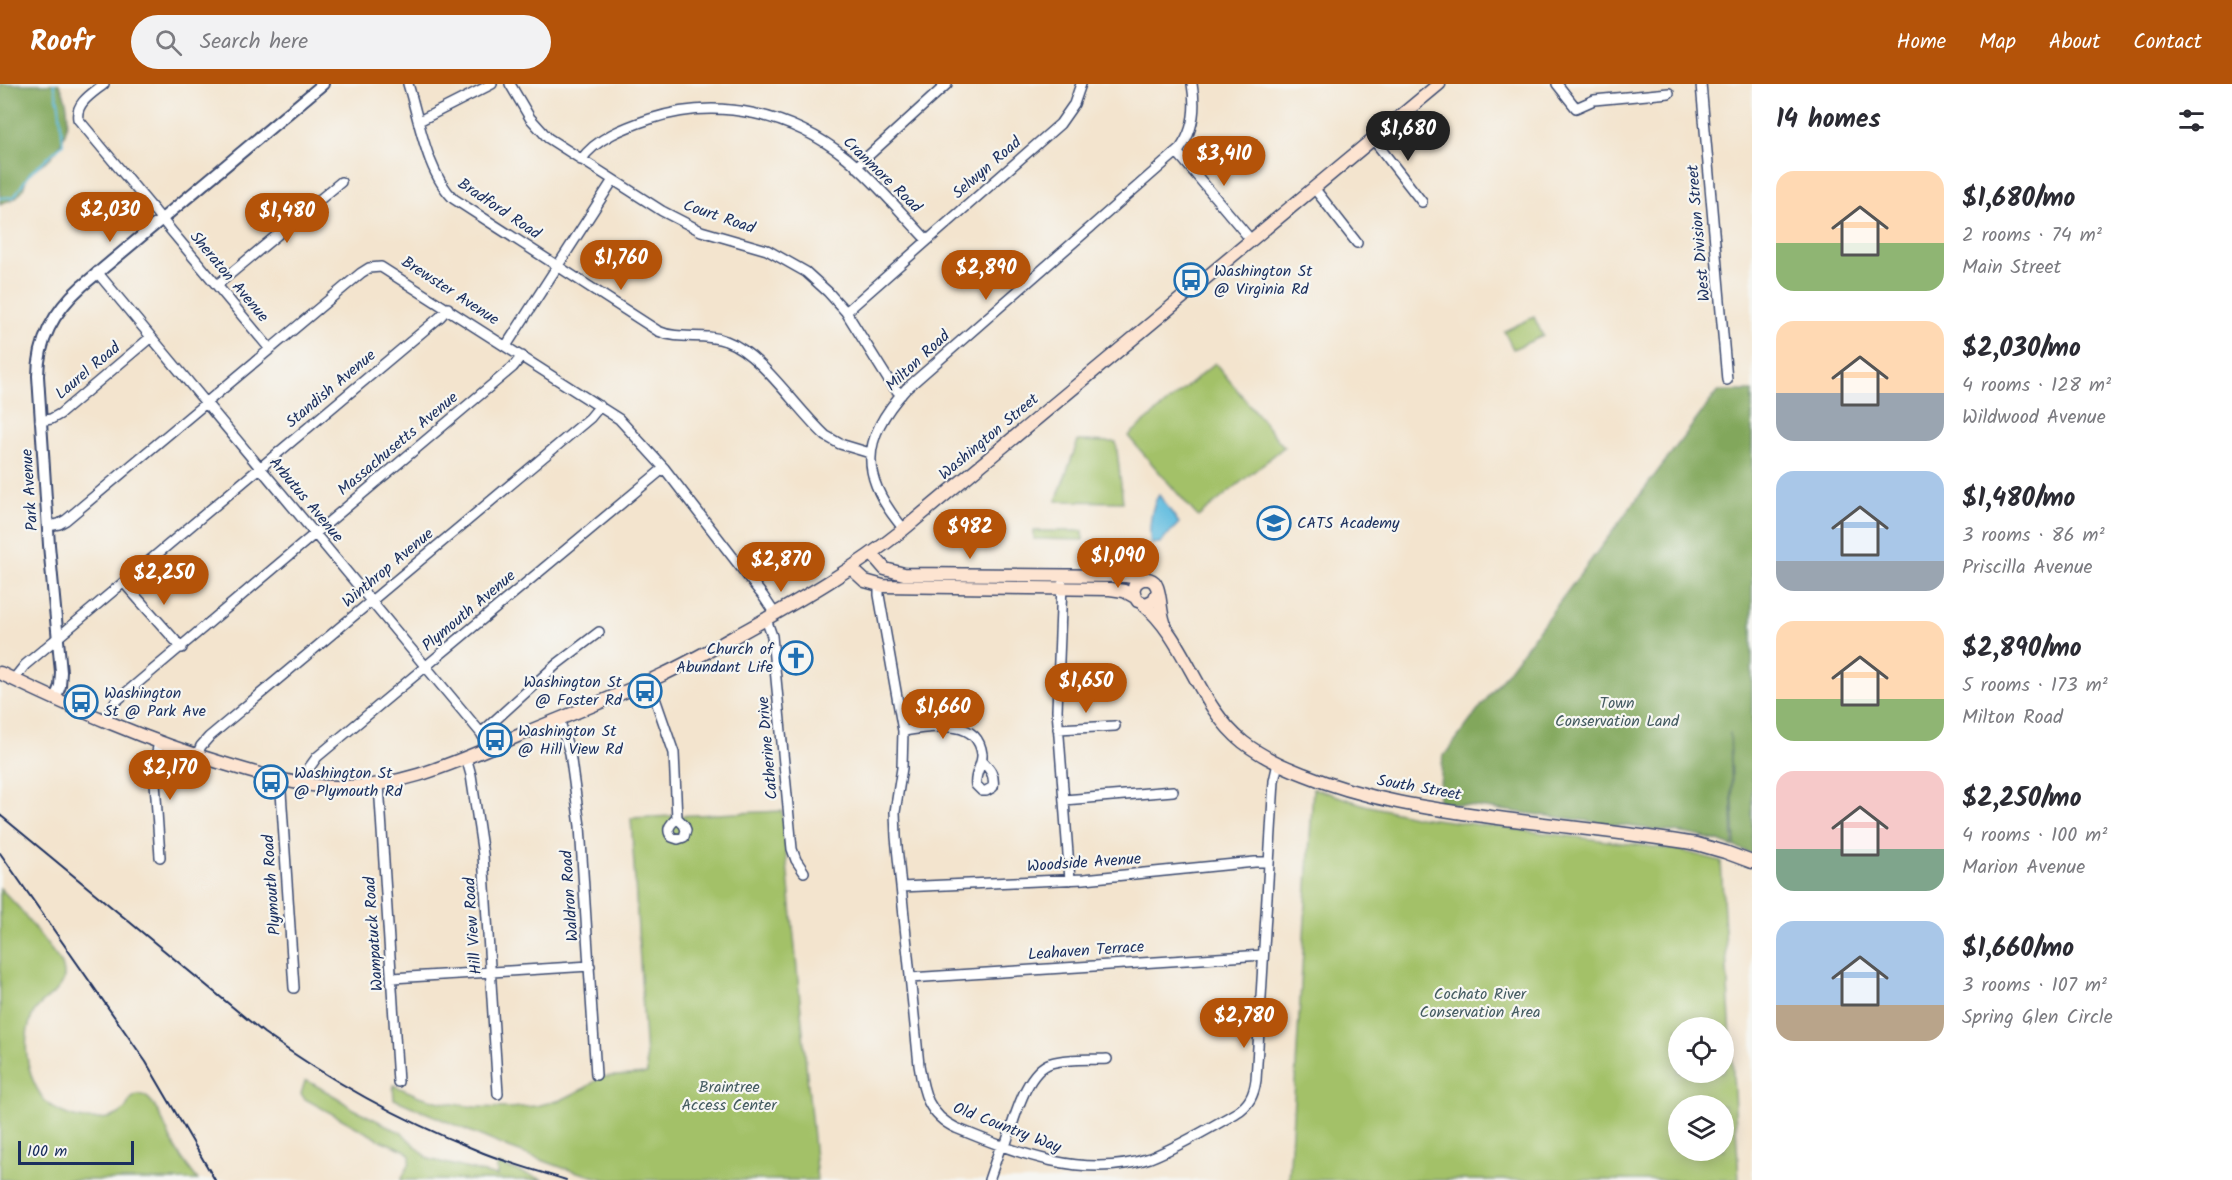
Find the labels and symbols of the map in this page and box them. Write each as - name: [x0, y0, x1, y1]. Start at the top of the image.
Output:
- pin: $1,680: [1359, 111, 1457, 162]
- street label: Selwyn Road: [947, 130, 1028, 205]
- street label: Cranmore Road: [837, 131, 928, 220]
- pin: $3,410: [1175, 136, 1273, 187]
- street label: West Division Street: [1680, 163, 1717, 302]
- street label: Bradford Road: [452, 172, 547, 247]
- pin: $2,030: [61, 192, 159, 243]
- pin: $1,480: [238, 193, 336, 244]
- street label: Court Road: [680, 193, 759, 241]
- street label: Sheraton Avenue: [183, 226, 275, 328]
- pin: $1,760: [572, 240, 670, 291]
- street label: Brewster Avenue: [396, 250, 504, 332]
- pin: $2,890: [937, 250, 1035, 301]
- place label: Washington St @ Virginia Rd: [1214, 259, 1313, 302]
- bus stop icon: Washington St @ Virginia Rd: [1173, 262, 1209, 298]
- street label: Milton Road: [880, 324, 957, 398]
- street label: Laurel Road: [50, 335, 127, 406]
- street label: Standish Avenue: [280, 344, 382, 434]
- street label: Massachusetts Avenue: [332, 386, 464, 502]
- street label: Washington Street: [933, 387, 1045, 487]
- street label: Park Avenue: [15, 448, 45, 532]
- street label: Arbutus Avenue: [263, 452, 349, 548]
- school or university icon: CATS Academy: [1256, 505, 1292, 541]
- pin: $982: [934, 509, 1006, 560]
- place label: CATS Academy: [1297, 511, 1400, 536]
- street label: Winthrop Avenue: [337, 522, 439, 614]
- pin: $1,090: [1069, 538, 1167, 589]
- pin: $2,870: [732, 542, 830, 593]
- pin: $2,250: [115, 555, 213, 606]
- street label: Plymouth Avenue: [416, 564, 522, 658]
- place label: Church of Abundant Life: [676, 637, 775, 680]
- church icon: Church of Abundant Life: [778, 640, 814, 676]
- pin: $1,650: [1037, 663, 1135, 714]
- place label: Washington St @ Foster Rd: [524, 670, 623, 713]
- bus stop icon: Washington St @ Foster Rd: [627, 673, 663, 709]
- place label: Washington St @ Park Ave: [104, 681, 206, 724]
- bus stop icon: Washington St @ Park Ave: [63, 684, 99, 720]
- pin: $1,660: [894, 689, 992, 740]
- park label: Town Conservation Land: [1555, 691, 1680, 734]
- street label: Catherine Drive: [751, 695, 785, 801]
- place label: Washington St @ Hill View Rd: [518, 719, 624, 762]
- bus stop icon: Washington St @ Hill View Rd: [477, 722, 513, 758]
- pin: $2,170: [121, 750, 219, 801]
- place label: Washington St @ Plymouth Rd: [294, 761, 403, 804]
- bus stop icon: Washington St @ Plymouth Rd: [253, 764, 289, 800]
- street label: South Street: [1375, 768, 1464, 808]
- street label: Plymouth Road: [256, 833, 288, 936]
- street label: Woodside Avenue: [1026, 847, 1142, 879]
- street label: Waldron Road: [554, 848, 586, 943]
- street label: Wampatuck Road: [357, 875, 390, 992]
- street label: Hill View Road: [457, 875, 489, 976]
- street label: Leahaven Terrace: [1027, 934, 1145, 968]
- park label: Cochato River Conservation Area: [1420, 982, 1540, 1025]
- pin: $2,780: [1195, 998, 1293, 1049]
- park label: Braintree Access Center: [681, 1075, 778, 1118]
- street label: Old Country Way: [949, 1096, 1065, 1160]
- scale bar: [18, 1138, 134, 1166]

